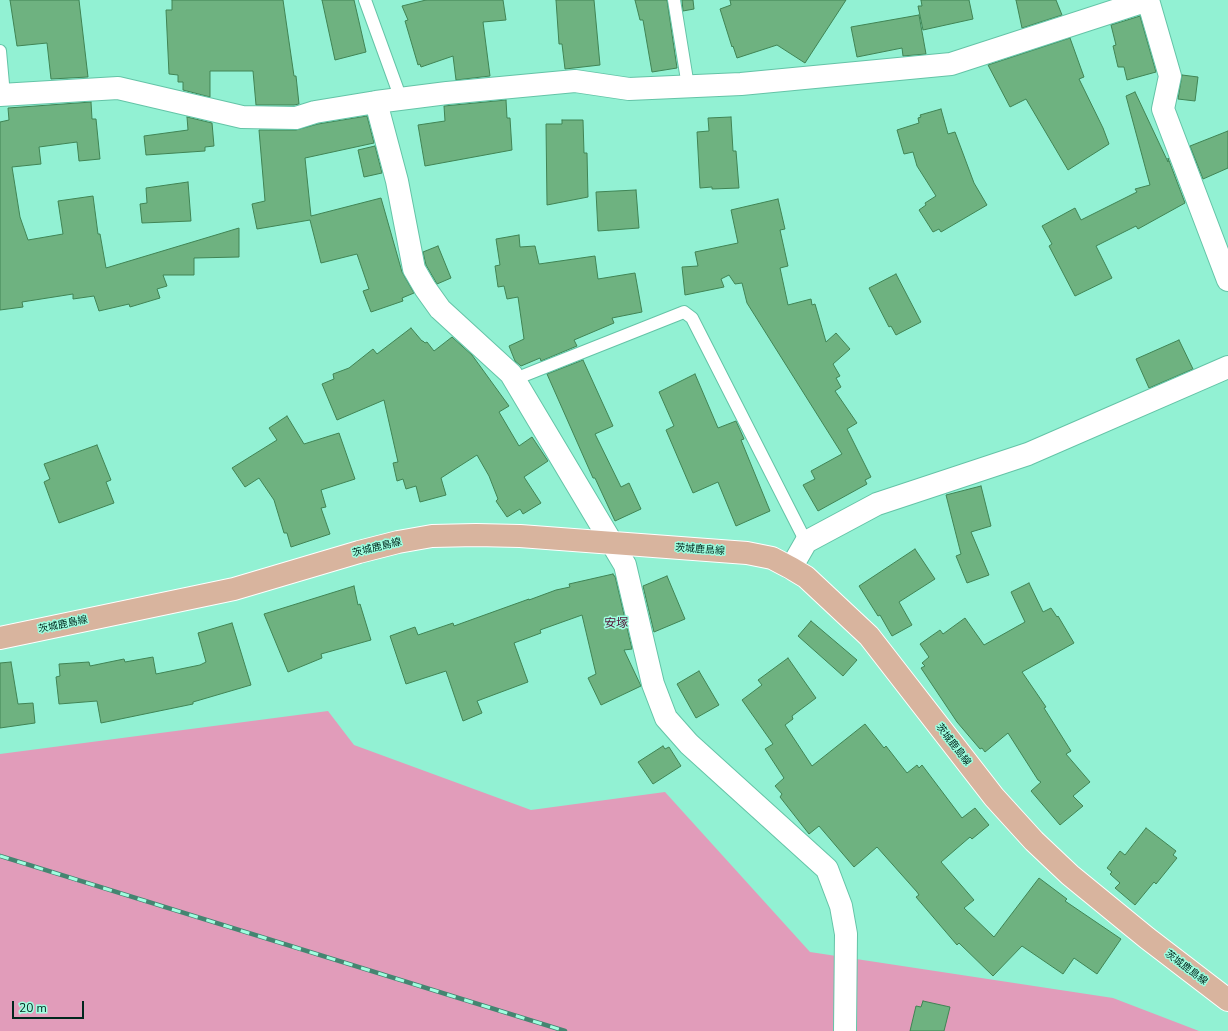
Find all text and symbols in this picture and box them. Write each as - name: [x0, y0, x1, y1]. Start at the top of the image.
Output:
- street label: 茨城鹿島線: [351, 536, 403, 560]
- street label: 茨城鹿島線: [675, 542, 725, 558]
- street label: 茨城鹿島線: [37, 614, 89, 636]
- district label: 安塚: [604, 617, 628, 631]
- street label: 茨城鹿島線: [933, 722, 973, 768]
- street label: 茨城鹿島線: [1162, 948, 1210, 988]
- scale bar: [14, 993, 86, 1019]
- text: 20 m: [19, 1000, 47, 1016]

